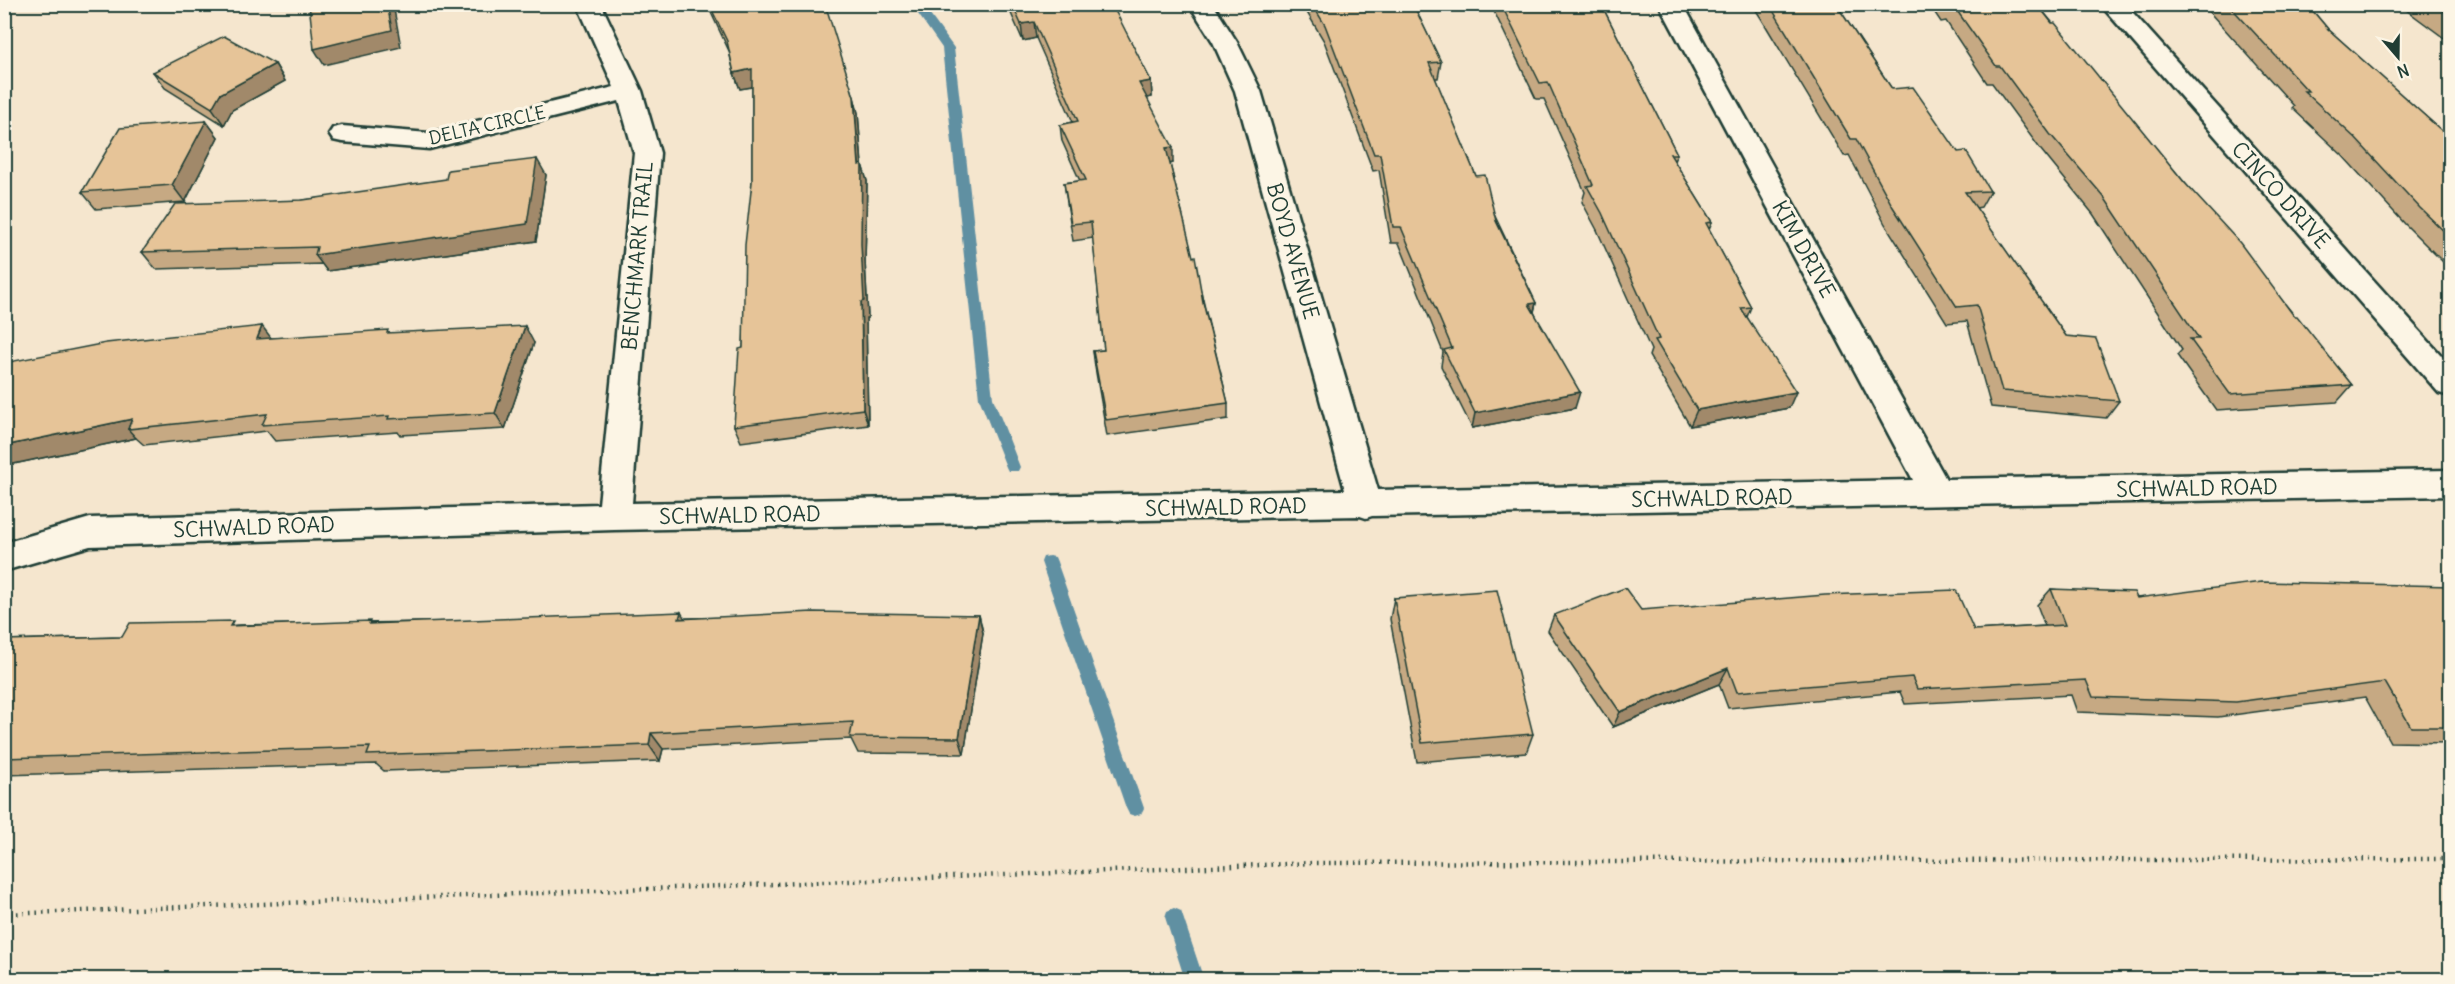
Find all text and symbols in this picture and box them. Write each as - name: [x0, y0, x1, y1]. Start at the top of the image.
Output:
- north arrow: [2368, 27, 2428, 87]
- text: N: [2395, 60, 2412, 82]
- street label: DELTA CIRCLE: [426, 100, 548, 150]
- street label: CINCO DRIVE: [2226, 136, 2336, 254]
- street label: BENCHMARK TRAIL: [615, 160, 659, 352]
- street label: BOYD AVENUE: [1261, 180, 1325, 322]
- street label: KIM DRIVE: [1766, 196, 1842, 302]
- street label: SCHWALD ROAD: [2116, 473, 2278, 503]
- street label: SCHWALD ROAD: [1631, 483, 1793, 513]
- street label: SCHWALD ROAD: [1145, 492, 1307, 522]
- street label: SCHWALD ROAD: [659, 500, 821, 530]
- street label: SCHWALD ROAD: [173, 511, 335, 543]

